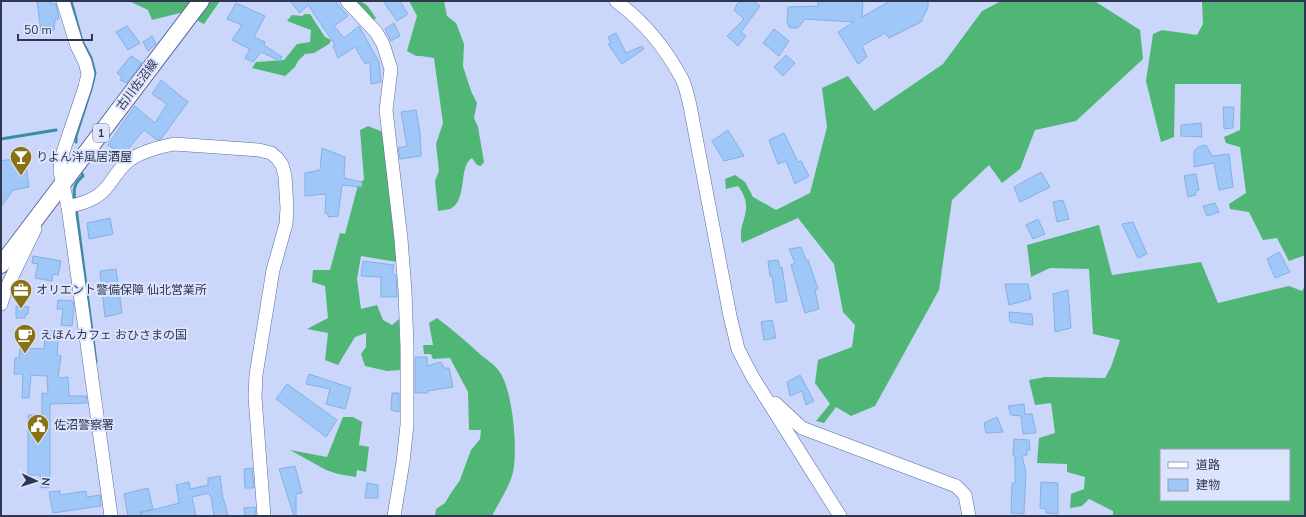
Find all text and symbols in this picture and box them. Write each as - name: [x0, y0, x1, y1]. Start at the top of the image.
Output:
- scale bar: [18, 16, 92, 42]
- text: 50 m: [24, 22, 52, 38]
- street label: 古川佐沼線: [113, 56, 161, 114]
- road number: 1: [93, 124, 109, 142]
- bar icon: りよん洋風居酒屋: [8, 144, 34, 177]
- place label: りよん洋風居酒屋: [36, 149, 132, 165]
- office icon: オリエント警備保障 仙北営業所: [8, 277, 34, 310]
- place label: オリエント警備保障 仙北営業所: [36, 282, 207, 298]
- cafe icon: えほんカフェ おひさまの国: [12, 322, 38, 355]
- place label: えほんカフェ おひさまの国: [40, 327, 187, 343]
- public building icon: 佐沼警察署: [25, 412, 51, 445]
- place label: 佐沼警察署: [54, 417, 114, 433]
- legend: [1160, 449, 1290, 501]
- text: 道路: [1196, 457, 1220, 473]
- north arrow: [16, 461, 56, 501]
- text: N: [38, 477, 53, 486]
- text: 建物: [1196, 477, 1220, 493]

